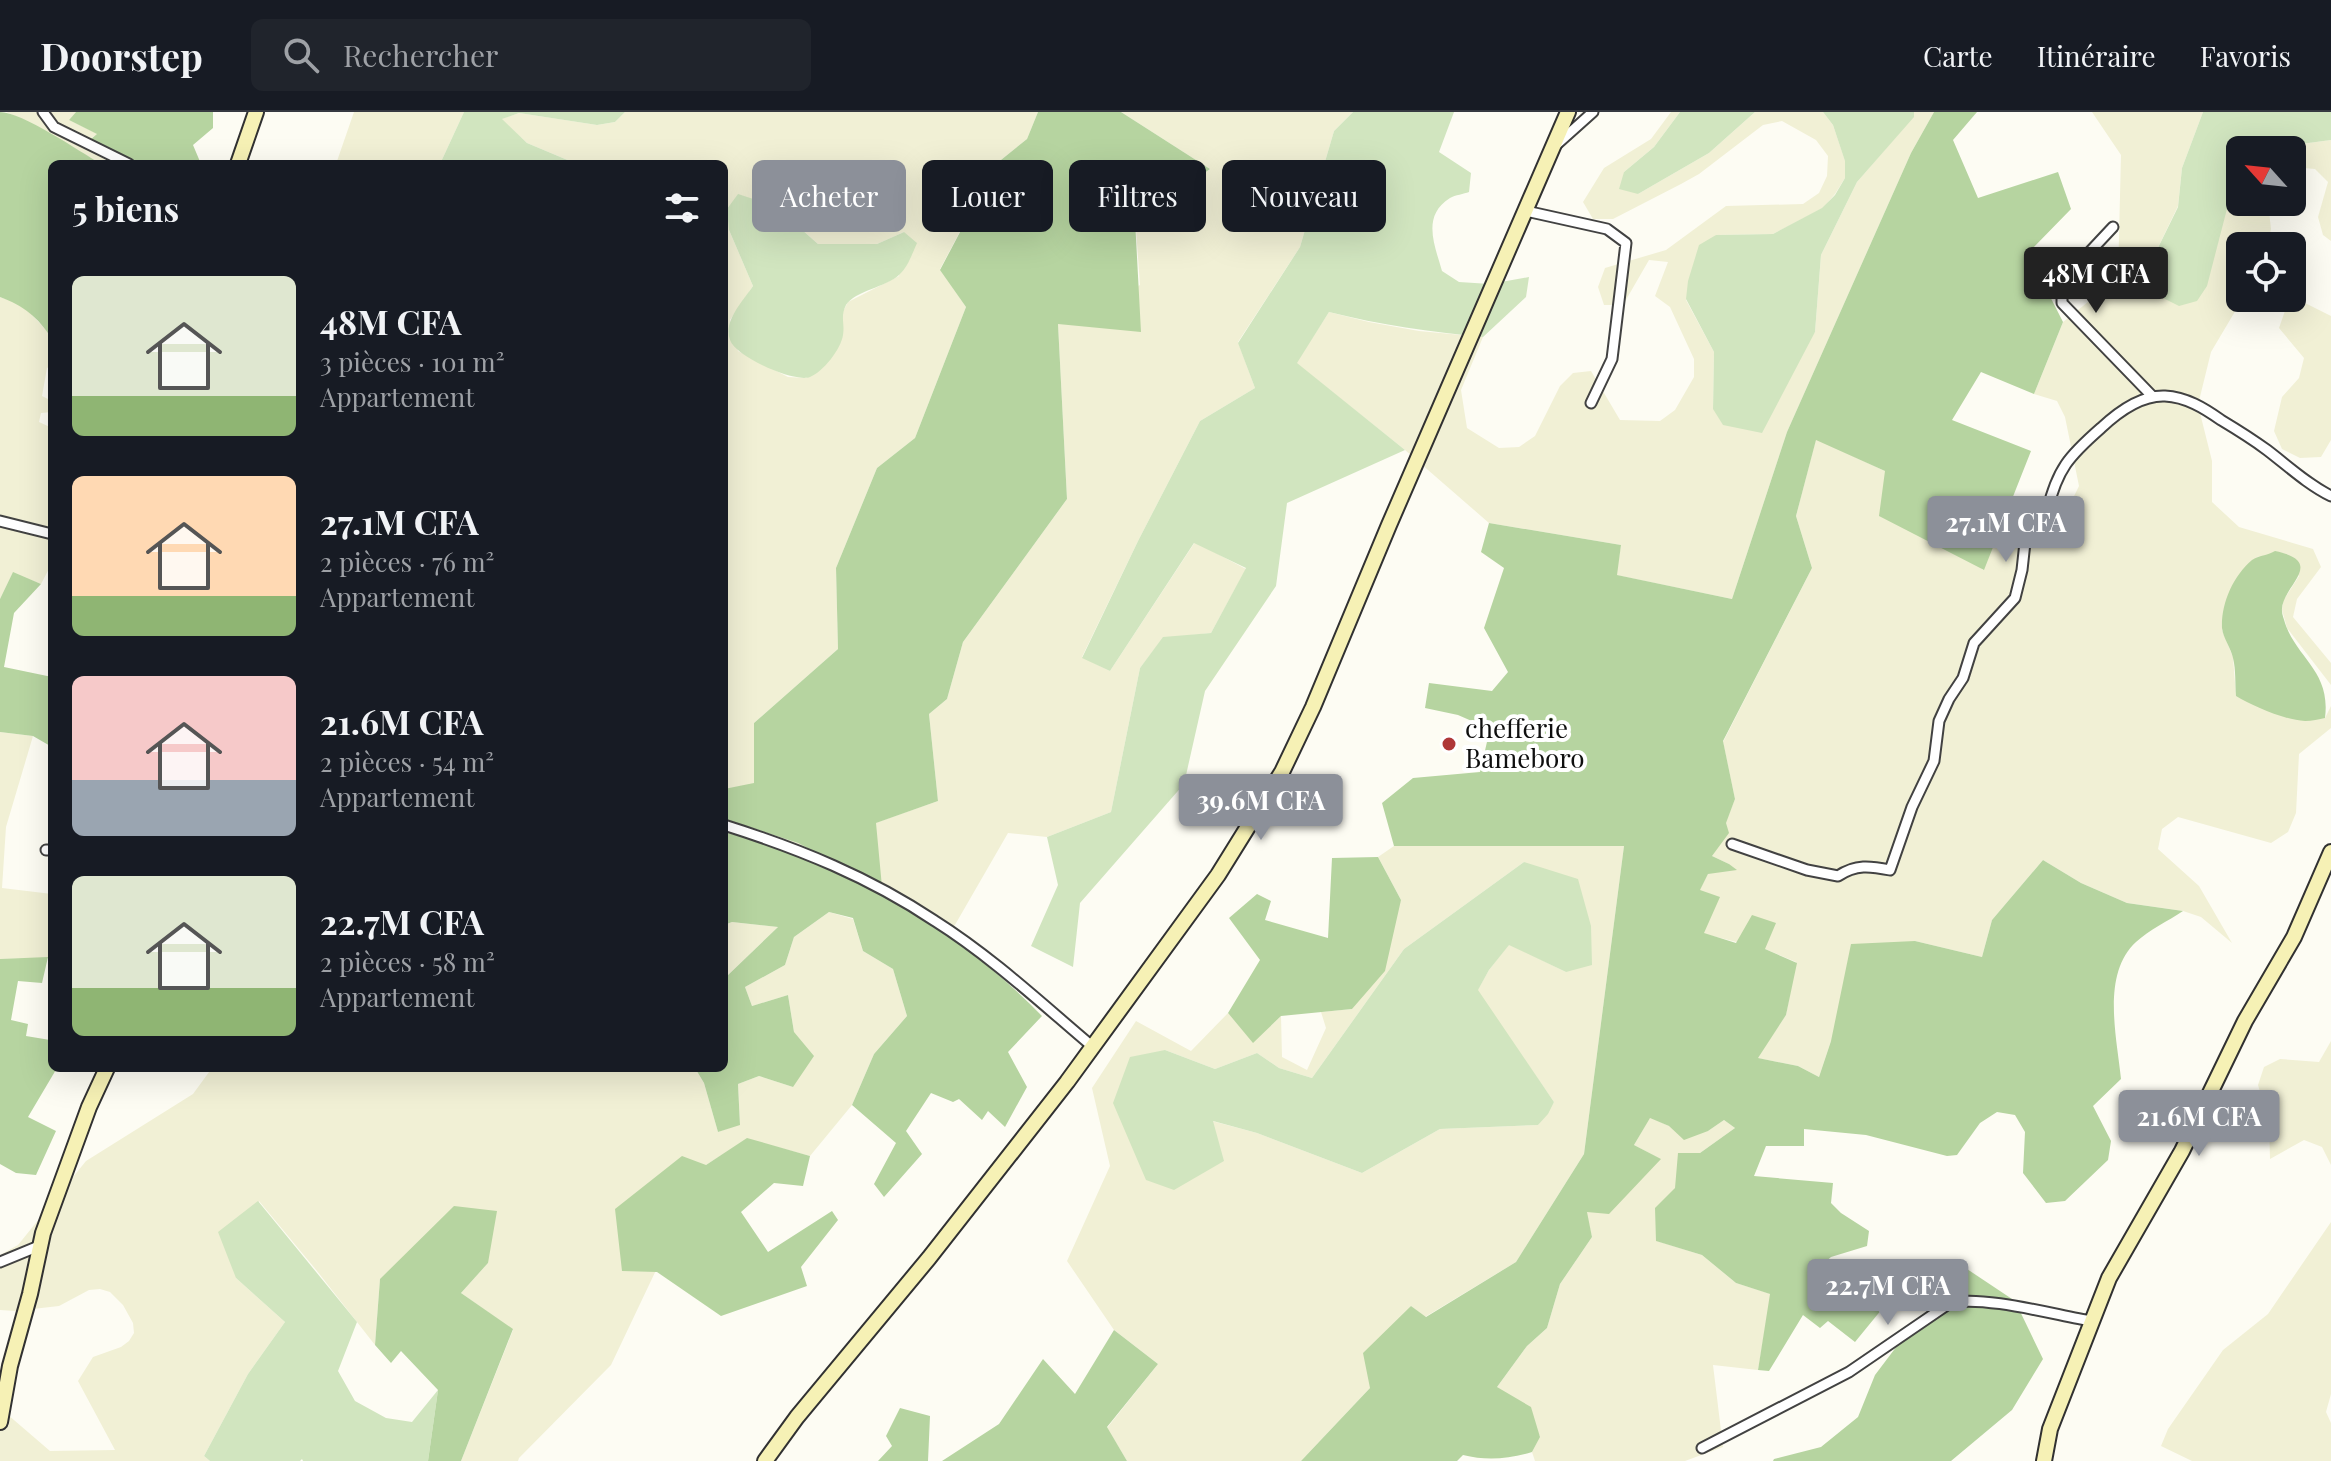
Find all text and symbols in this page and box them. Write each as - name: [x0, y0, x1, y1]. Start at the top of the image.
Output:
- search box: [251, 19, 811, 91]
- text: Doorstep: [40, 30, 203, 81]
- icon: search: [279, 33, 323, 77]
- text: Rechercher: [343, 35, 498, 75]
- text: Carte: [1923, 37, 1993, 74]
- text: Itinéraire: [2037, 37, 2156, 74]
- text: Favoris: [2200, 37, 2291, 74]
- north arrow: [2226, 136, 2306, 216]
- map controls: [2226, 136, 2306, 312]
- chip: Acheter: [752, 160, 906, 232]
- chip: Louer: [922, 160, 1053, 232]
- chip: Filtres: [1069, 160, 1206, 232]
- chip: Nouveau: [1222, 160, 1386, 232]
- text: 5 biens: [72, 185, 179, 231]
- icon: filters: [660, 186, 704, 230]
- button: locate: [2226, 232, 2306, 312]
- pin: 48M CFA: [2022, 247, 2170, 315]
- text: 48M CFA: [2042, 255, 2150, 290]
- text: 48M CFA: [320, 298, 461, 344]
- icon: home: [136, 308, 232, 404]
- text: 3 pièces · 101 m²: [320, 344, 505, 379]
- text: Appartement: [320, 379, 474, 414]
- pin: 27.1M CFA: [1914, 496, 2098, 564]
- text: 27.1M CFA: [320, 498, 479, 544]
- text: 27.1M CFA: [1945, 504, 2067, 539]
- icon: home: [136, 508, 232, 604]
- text: 2 pièces · 76 m²: [320, 544, 494, 579]
- text: Appartement: [320, 579, 474, 614]
- text: 21.6M CFA: [320, 698, 483, 744]
- icon: home: [136, 708, 232, 804]
- place label: chefferie Bameboro: [1465, 710, 1585, 775]
- marker: chefferie Bameboro: [1440, 735, 1458, 753]
- text: 2 pièces · 54 m²: [320, 744, 494, 779]
- pin: 39.6M CFA: [1169, 774, 1353, 842]
- text: Appartement: [320, 779, 474, 814]
- text: 39.6M CFA: [1197, 782, 1325, 817]
- text: 22.7M CFA: [320, 898, 484, 944]
- icon: home: [136, 908, 232, 1004]
- text: 2 pièces · 58 m²: [320, 944, 495, 979]
- text: Appartement: [320, 979, 474, 1014]
- pin: 21.6M CFA: [2107, 1090, 2291, 1158]
- text: 21.6M CFA: [2137, 1098, 2261, 1133]
- pin: 22.7M CFA: [1796, 1259, 1980, 1327]
- text: 22.7M CFA: [1825, 1267, 1951, 1302]

